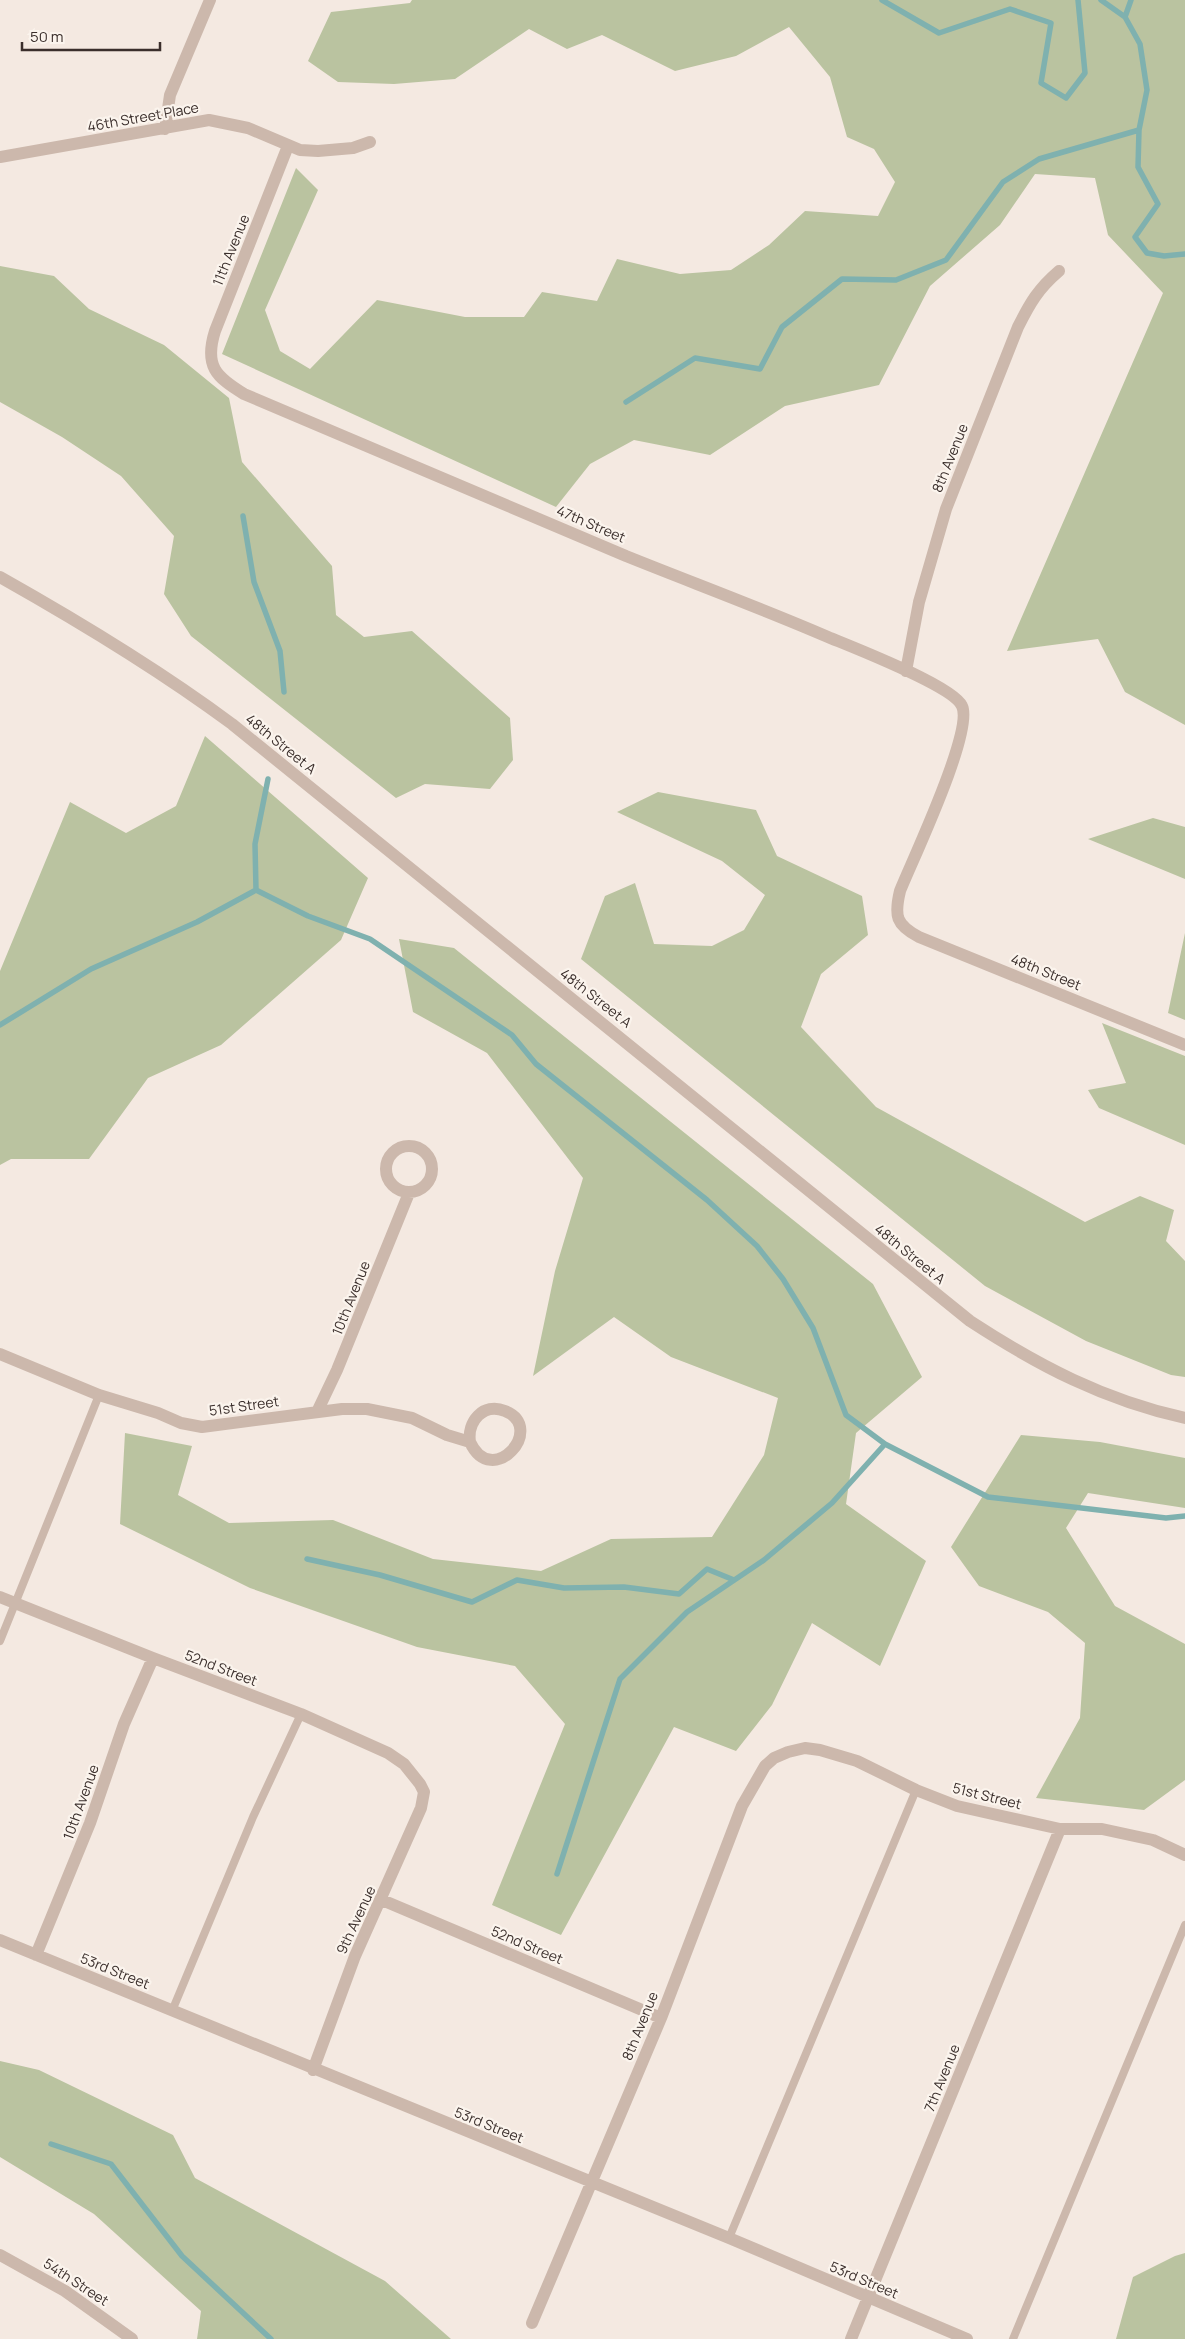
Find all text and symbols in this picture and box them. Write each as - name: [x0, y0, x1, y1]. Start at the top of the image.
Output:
- scale bar: [22, 20, 160, 52]
- text: 50 m: [30, 26, 64, 47]
- street label: 46th Street Place: [86, 97, 200, 136]
- street label: 11th Avenue: [208, 211, 254, 288]
- street label: 8th Avenue: [927, 421, 972, 495]
- street label: 47th Street: [554, 501, 629, 547]
- street label: 48th Street A: [242, 709, 321, 778]
- street label: 48th Street: [1008, 949, 1085, 994]
- street label: 48th Street A: [557, 964, 636, 1032]
- street label: 48th Street A: [871, 1219, 950, 1288]
- street label: 10th Avenue: [327, 1258, 374, 1338]
- street label: 51st Street: [208, 1391, 281, 1420]
- street label: 52nd Street: [182, 1645, 260, 1690]
- street label: 10th Avenue: [58, 1762, 103, 1842]
- street label: 51st Street: [951, 1778, 1024, 1813]
- street label: 9th Avenue: [331, 1883, 380, 1957]
- street label: 52nd Street: [488, 1921, 566, 1968]
- street label: 53rd Street: [78, 1948, 153, 1993]
- street label: 8th Avenue: [617, 1989, 662, 2063]
- street label: 7th Avenue: [919, 2041, 964, 2115]
- street label: 53rd Street: [452, 2102, 527, 2147]
- street label: 54th Street: [40, 2253, 113, 2310]
- street label: 53rd Street: [827, 2257, 902, 2303]

